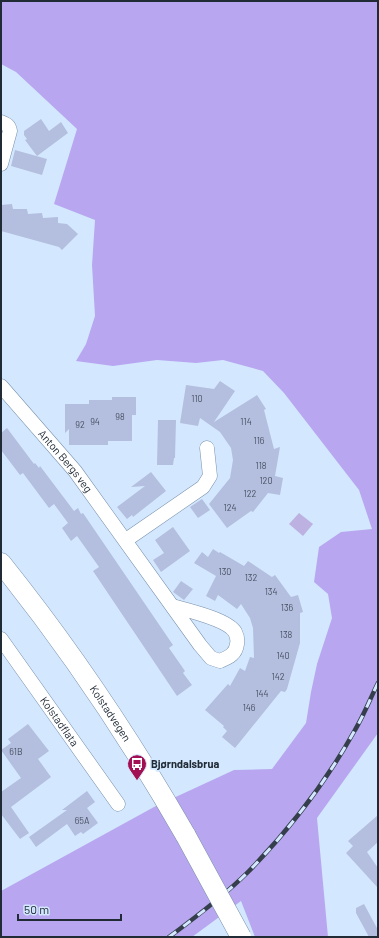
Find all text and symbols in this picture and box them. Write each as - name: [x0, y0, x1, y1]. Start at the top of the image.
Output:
- house number: 110: [191, 393, 203, 404]
- house number: 98: [115, 411, 125, 422]
- house number: 94: [90, 416, 100, 427]
- house number: 114: [240, 416, 252, 427]
- house number: 92: [75, 419, 85, 430]
- street label: Anton Bergs veg: [36, 427, 95, 495]
- house number: 116: [254, 435, 265, 446]
- house number: 118: [255, 460, 267, 471]
- house number: 120: [259, 475, 273, 486]
- house number: 122: [244, 488, 257, 499]
- house number: 124: [224, 502, 237, 513]
- house number: 130: [219, 566, 231, 577]
- house number: 132: [245, 572, 257, 583]
- house number: 134: [265, 586, 277, 597]
- house number: 136: [281, 602, 294, 613]
- house number: 138: [280, 629, 293, 640]
- house number: 140: [276, 650, 290, 661]
- house number: 142: [272, 671, 285, 682]
- street label: Kolstadvegen: [87, 683, 134, 744]
- house number: 144: [255, 688, 269, 699]
- street label: Kolstadflata: [38, 694, 82, 748]
- house number: 146: [243, 702, 256, 713]
- house number: 61B: [9, 746, 23, 757]
- bus stop icon: Bjørndalsbrua: [126, 753, 148, 781]
- place label: Bjørndalsbrua: [151, 757, 220, 770]
- house number: 65A: [75, 815, 90, 826]
- scale bar: [18, 896, 121, 922]
- text: 50 m: [24, 902, 49, 916]

